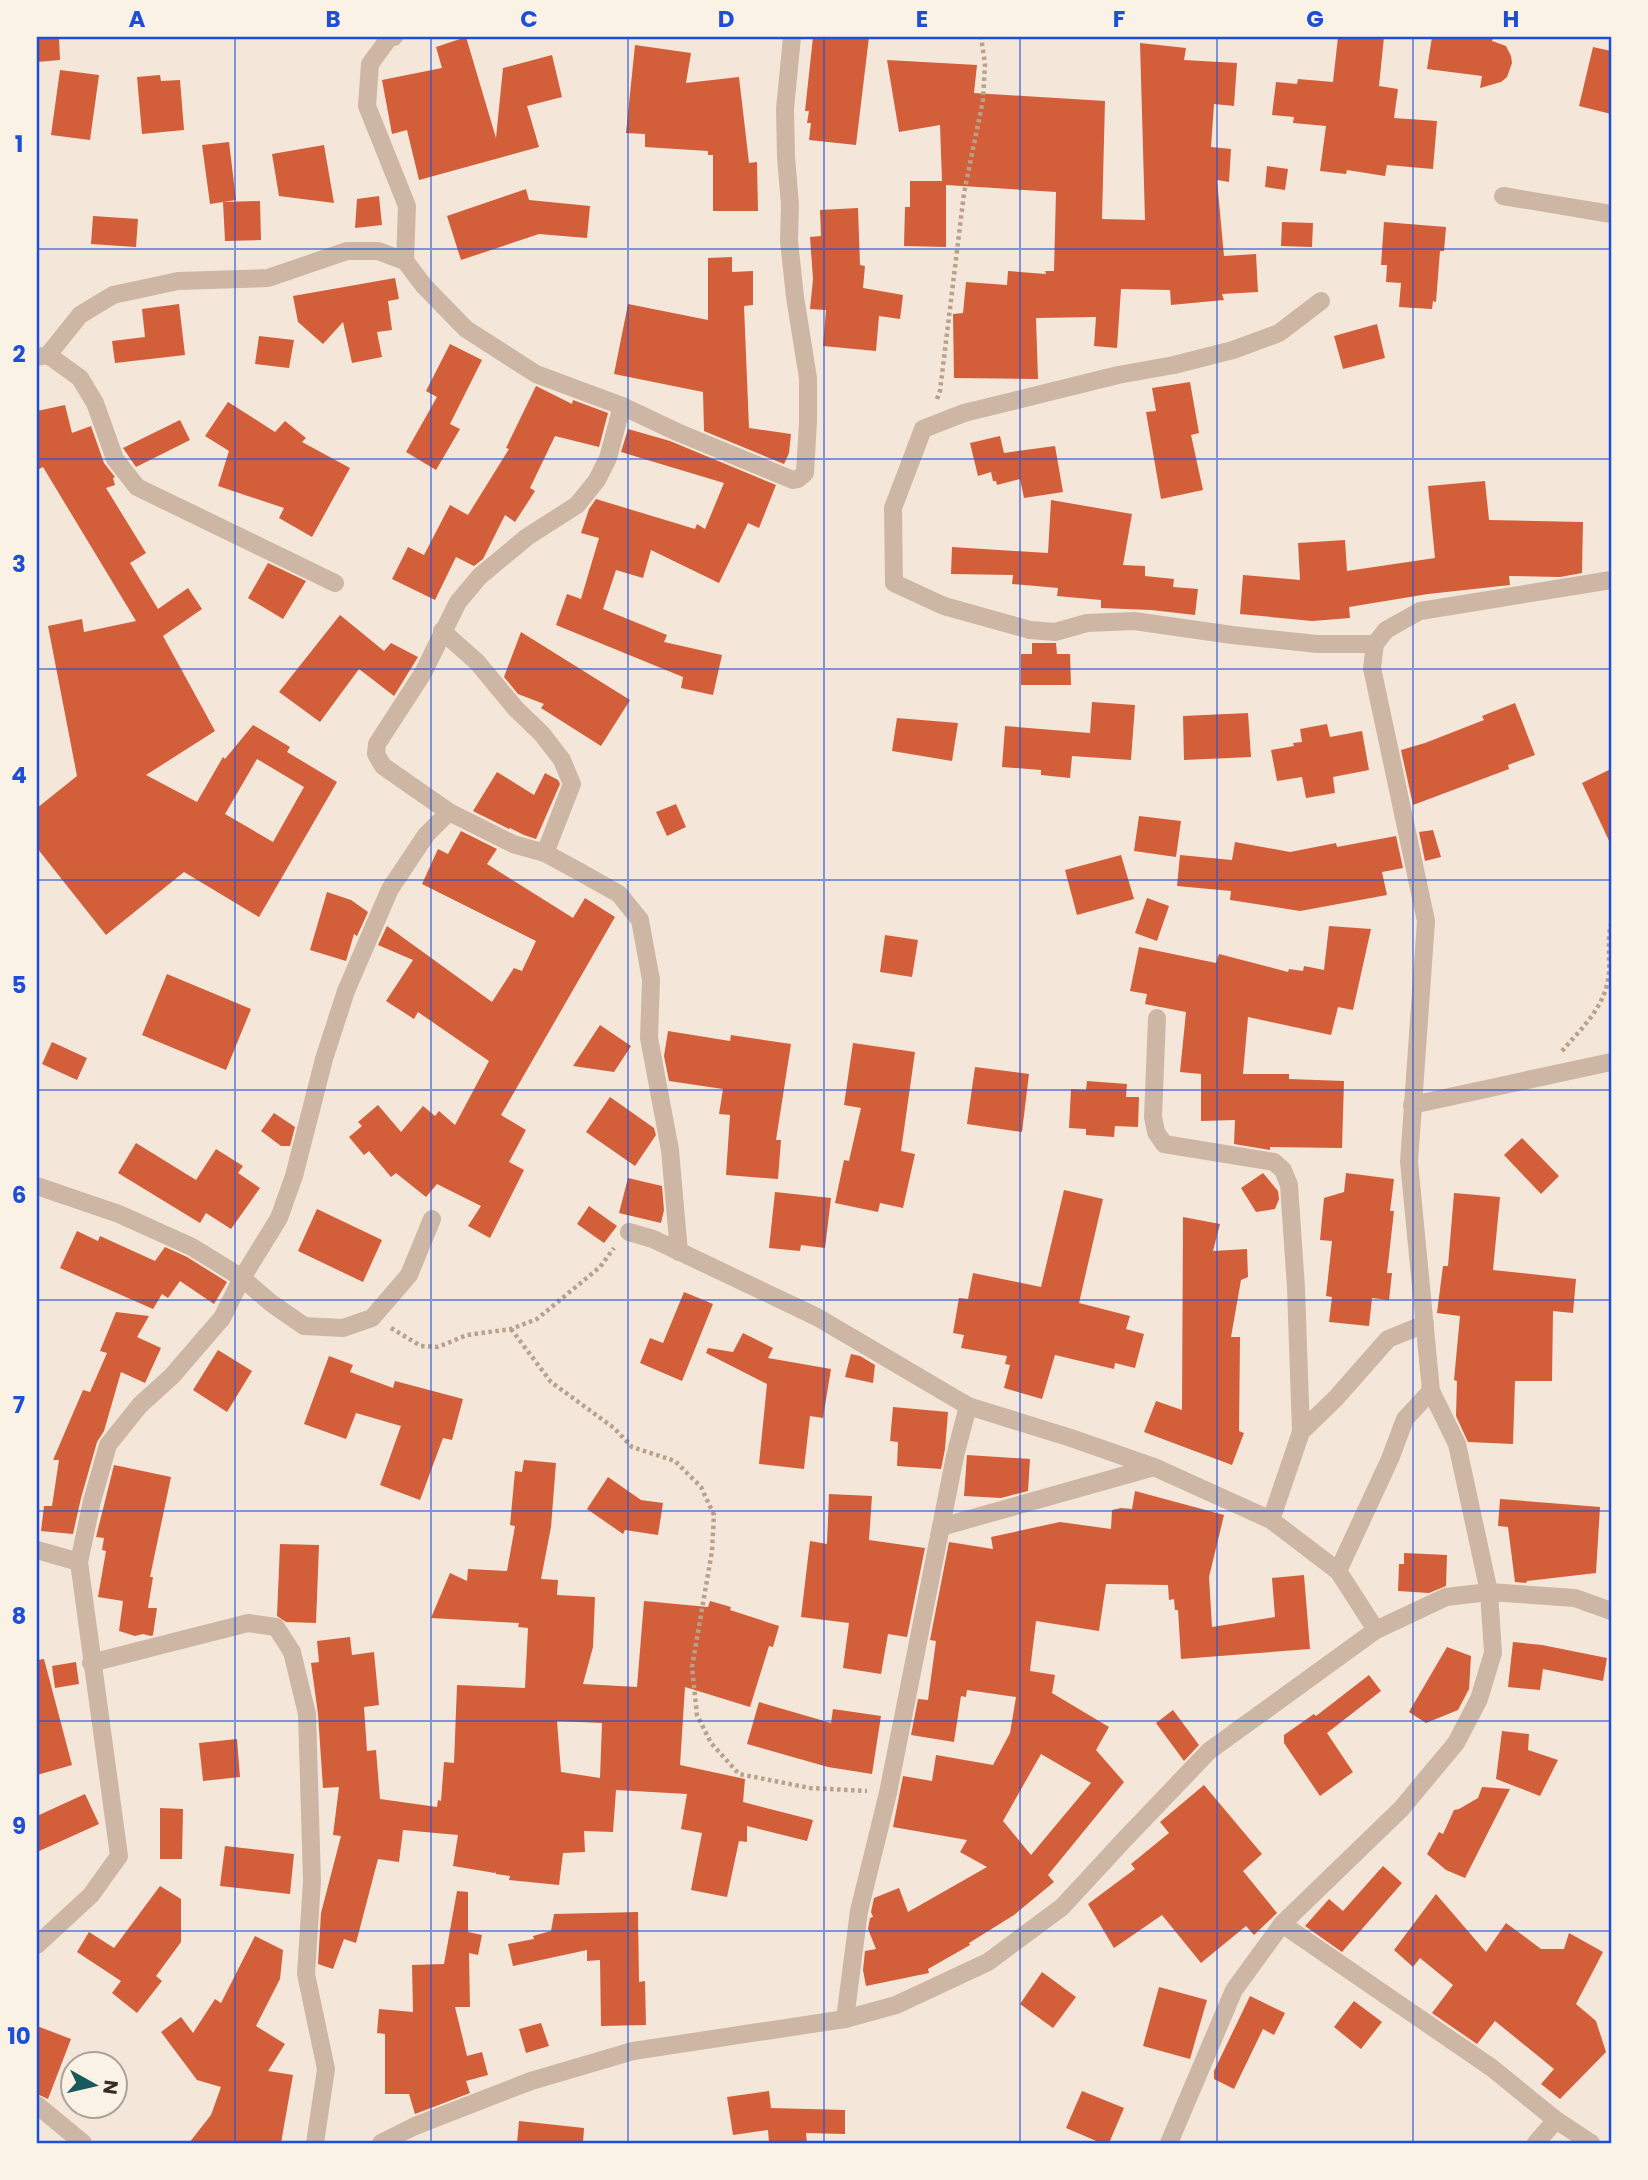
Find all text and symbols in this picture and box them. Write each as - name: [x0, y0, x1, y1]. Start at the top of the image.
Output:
- text: A: [129, 3, 146, 35]
- text: B: [325, 3, 341, 35]
- text: C: [520, 3, 538, 35]
- text: D: [718, 3, 734, 35]
- text: E: [916, 3, 928, 35]
- text: F: [1113, 3, 1125, 35]
- text: G: [1306, 3, 1324, 35]
- text: H: [1503, 3, 1519, 35]
- text: 1: [15, 128, 23, 160]
- text: 2: [12, 338, 26, 370]
- text: 3: [12, 548, 26, 580]
- text: 4: [11, 759, 27, 791]
- text: 5: [12, 969, 26, 1001]
- text: 6: [12, 1179, 26, 1211]
- text: 7: [13, 1389, 25, 1421]
- text: 8: [12, 1600, 26, 1632]
- text: 9: [12, 1810, 26, 1842]
- text: 10: [7, 2020, 31, 2052]
- north arrow: [60, 2050, 130, 2120]
- text: N: [96, 2078, 125, 2096]

